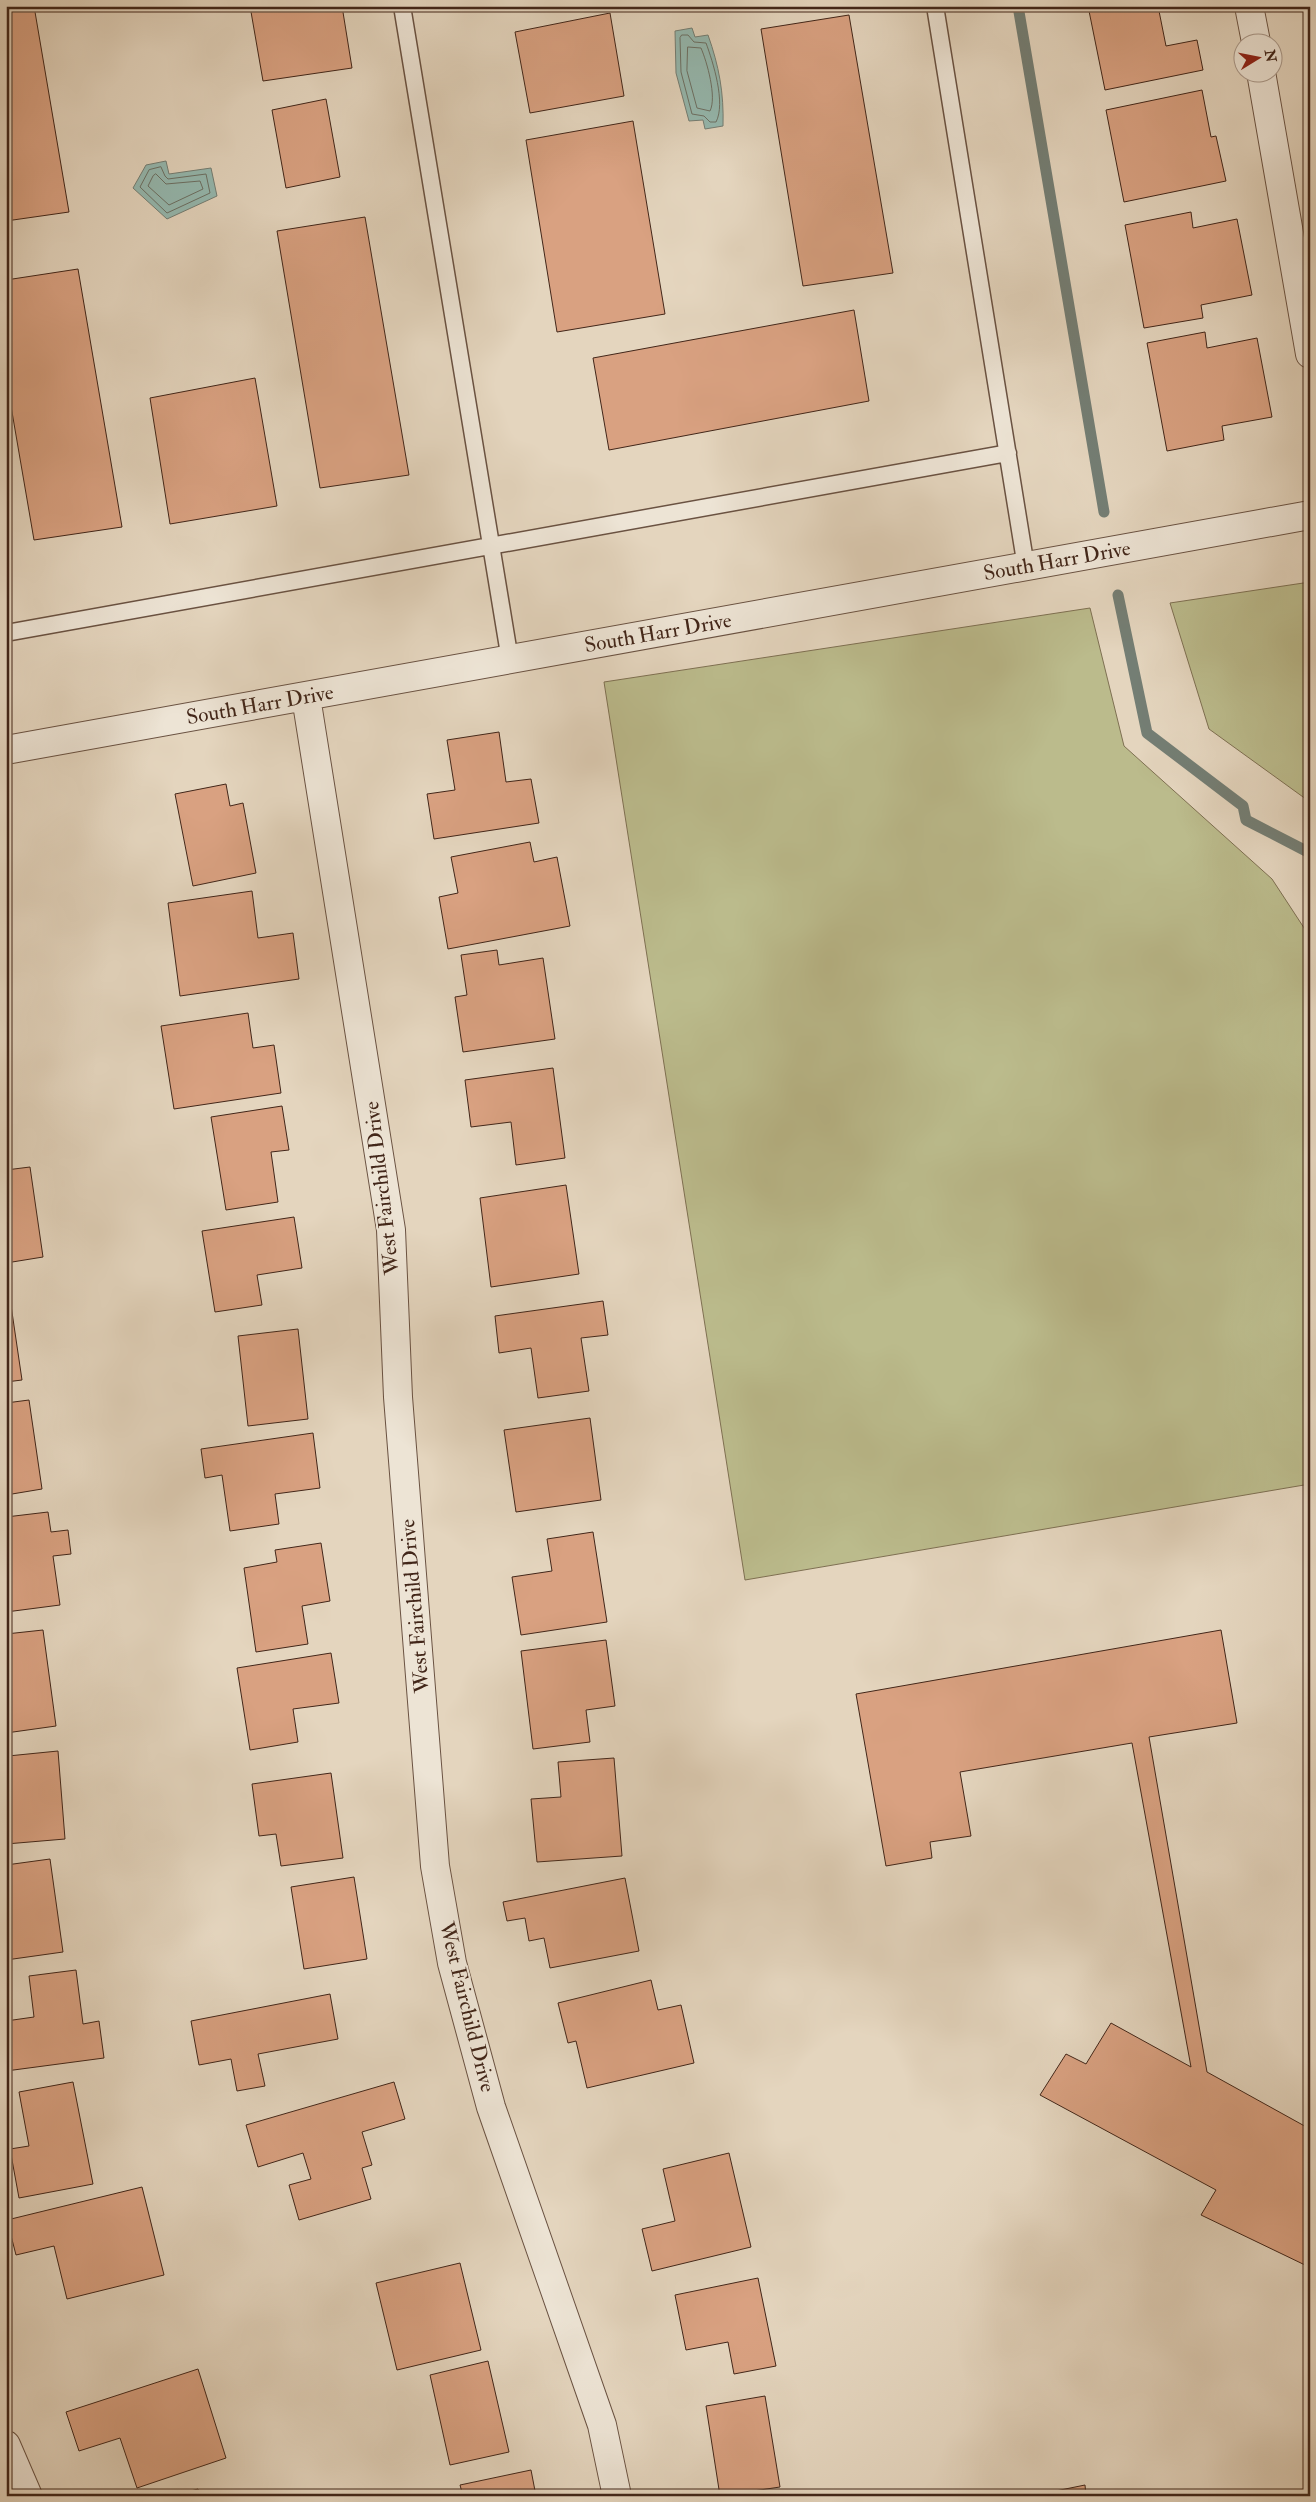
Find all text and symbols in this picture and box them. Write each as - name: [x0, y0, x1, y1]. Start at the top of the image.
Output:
- north arrow: [1234, 32, 1284, 82]
- text: N: [1261, 47, 1280, 64]
- street label: South Harr Drive: [981, 535, 1133, 587]
- street label: South Harr Drive: [582, 607, 734, 659]
- street label: South Harr Drive: [184, 679, 336, 731]
- street label: West Fairchild Drive: [358, 1100, 406, 1277]
- street label: West Fairchild Drive: [394, 1518, 436, 1695]
- street label: West Fairchild Drive: [433, 1918, 501, 2095]

